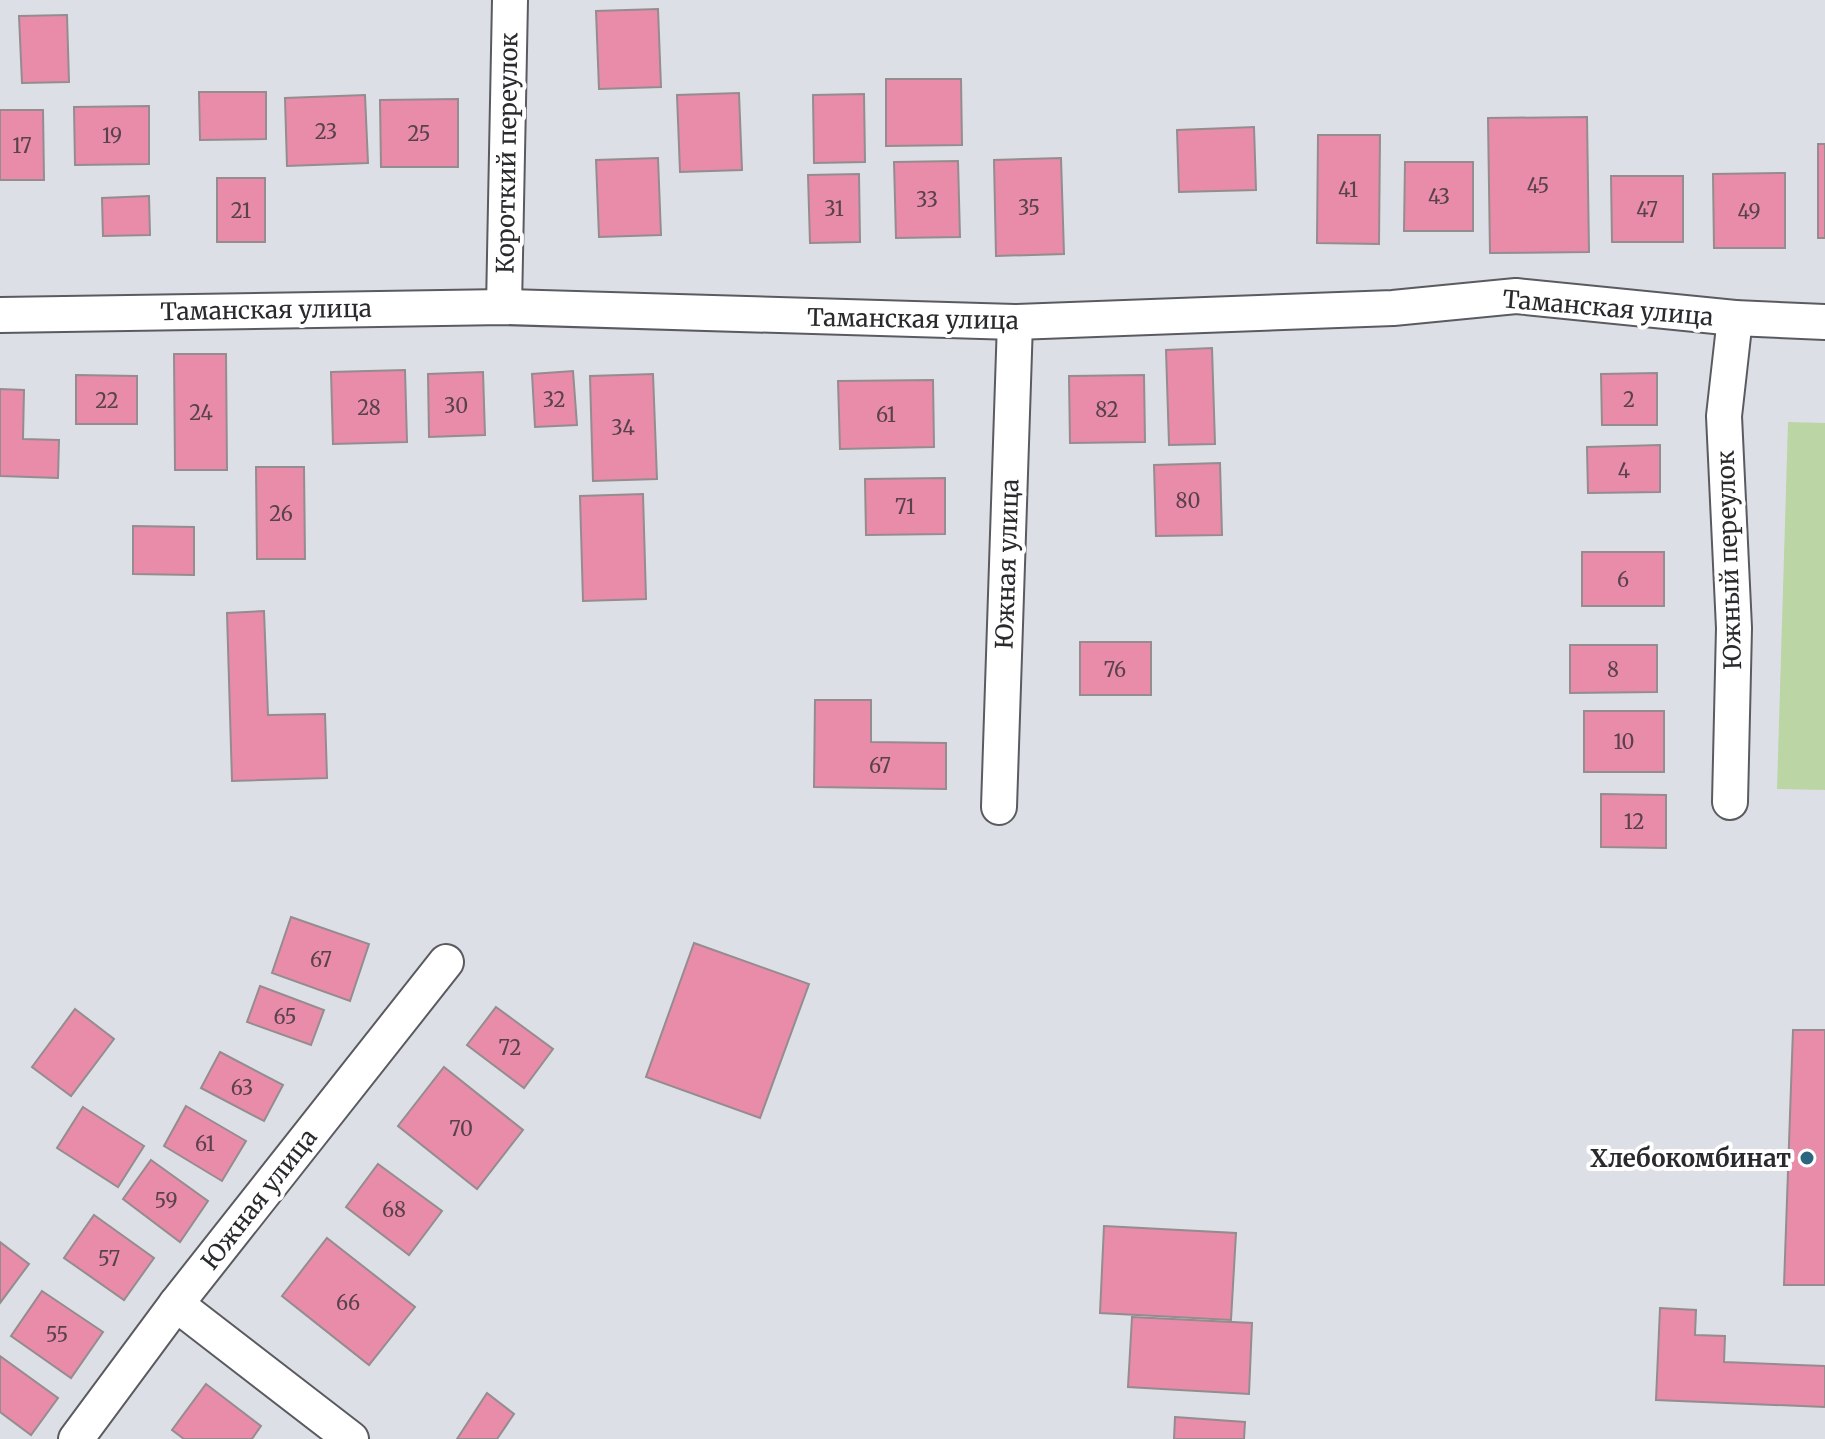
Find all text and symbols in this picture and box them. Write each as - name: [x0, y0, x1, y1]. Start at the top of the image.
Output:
- street label: Короткий переулок: [489, 32, 525, 274]
- house number: 23: [315, 119, 337, 144]
- house number: 25: [408, 121, 430, 146]
- house number: 19: [102, 123, 122, 148]
- house number: 17: [12, 133, 32, 158]
- house number: 45: [1527, 173, 1549, 198]
- house number: 41: [1338, 177, 1358, 202]
- house number: 43: [1428, 184, 1450, 209]
- house number: 33: [916, 187, 938, 212]
- house number: 35: [1018, 195, 1040, 220]
- house number: 31: [824, 196, 844, 221]
- house number: 47: [1636, 197, 1658, 222]
- house number: 21: [231, 198, 251, 223]
- house number: 49: [1737, 199, 1761, 224]
- street label: Таманская улица: [1501, 283, 1715, 333]
- street label: Таманская улица: [160, 293, 372, 327]
- street label: Таманская улица: [807, 302, 1019, 336]
- house number: 32: [543, 387, 565, 412]
- house number: 2: [1623, 387, 1635, 412]
- house number: 22: [95, 388, 119, 413]
- house number: 30: [444, 393, 468, 418]
- house number: 28: [357, 395, 381, 420]
- house number: 82: [1095, 397, 1119, 422]
- house number: 24: [189, 400, 213, 425]
- house number: 61: [876, 402, 896, 427]
- house number: 34: [611, 415, 635, 440]
- street label: Южный переулок: [1710, 450, 1748, 670]
- house number: 4: [1618, 458, 1630, 483]
- street label: Южная улица: [989, 478, 1025, 650]
- house number: 80: [1176, 488, 1200, 513]
- house number: 71: [895, 494, 915, 519]
- house number: 26: [269, 501, 293, 526]
- house number: 6: [1617, 567, 1629, 592]
- house number: 76: [1104, 657, 1126, 682]
- house number: 8: [1607, 657, 1619, 682]
- house number: 10: [1613, 729, 1635, 754]
- house number: 67: [869, 753, 891, 778]
- house number: 12: [1624, 809, 1644, 834]
- house number: 67: [310, 947, 332, 972]
- house number: 65: [274, 1004, 296, 1029]
- house number: 72: [499, 1035, 521, 1060]
- house number: 63: [231, 1075, 253, 1100]
- house number: 70: [449, 1116, 473, 1141]
- street label: Южная улица: [194, 1122, 324, 1276]
- house number: 61: [195, 1131, 215, 1156]
- place label: Хлебокомбинат: [1590, 1143, 1791, 1174]
- marker: Хлебокомбинат: [1798, 1149, 1816, 1167]
- house number: 59: [154, 1188, 178, 1213]
- house number: 68: [382, 1197, 406, 1222]
- house number: 57: [98, 1246, 120, 1271]
- house number: 66: [336, 1290, 360, 1315]
- house number: 55: [46, 1322, 68, 1347]

